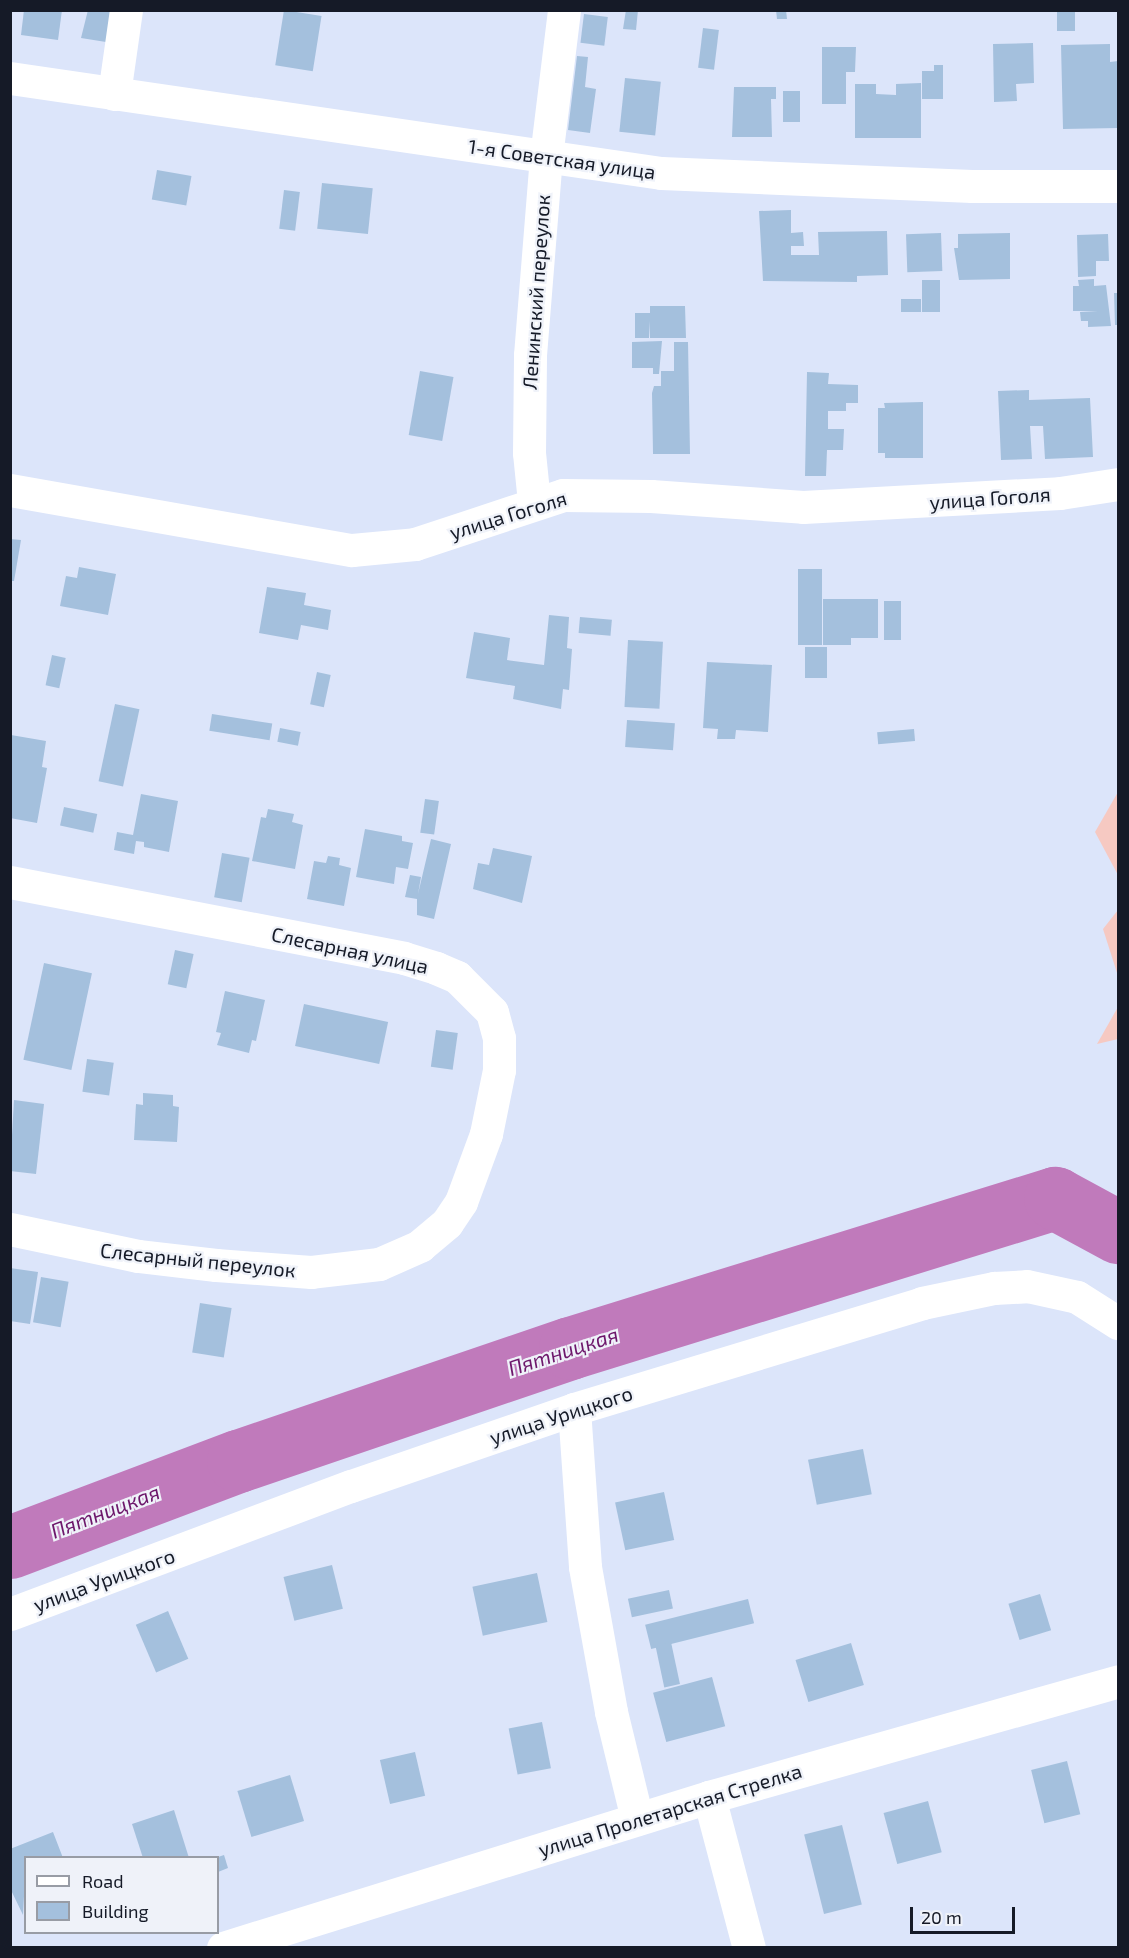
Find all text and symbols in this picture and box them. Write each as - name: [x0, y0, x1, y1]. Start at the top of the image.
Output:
- street label: 1-я Советская улица: [467, 134, 657, 184]
- street label: Ленинский переулок: [517, 194, 555, 390]
- street label: улица Гоголя: [929, 482, 1051, 514]
- street label: улица Гоголя: [446, 486, 570, 544]
- street label: Слесарная улица: [269, 922, 431, 978]
- street label: Слесарный переулок: [99, 1238, 297, 1282]
- water label: Пятницкая: [505, 1321, 621, 1381]
- street label: улица Урицкого: [487, 1381, 635, 1449]
- water label: Пятницкая: [47, 1479, 163, 1543]
- street label: улица Урицкого: [30, 1543, 178, 1617]
- street label: улица Пролетарская Стрелка: [535, 1758, 805, 1862]
- legend: [24, 1856, 219, 1934]
- text: Road: [82, 1870, 123, 1892]
- scale bar: [913, 1895, 1018, 1933]
- text: Building: [82, 1900, 149, 1922]
- text: 20 m: [921, 1906, 962, 1928]

